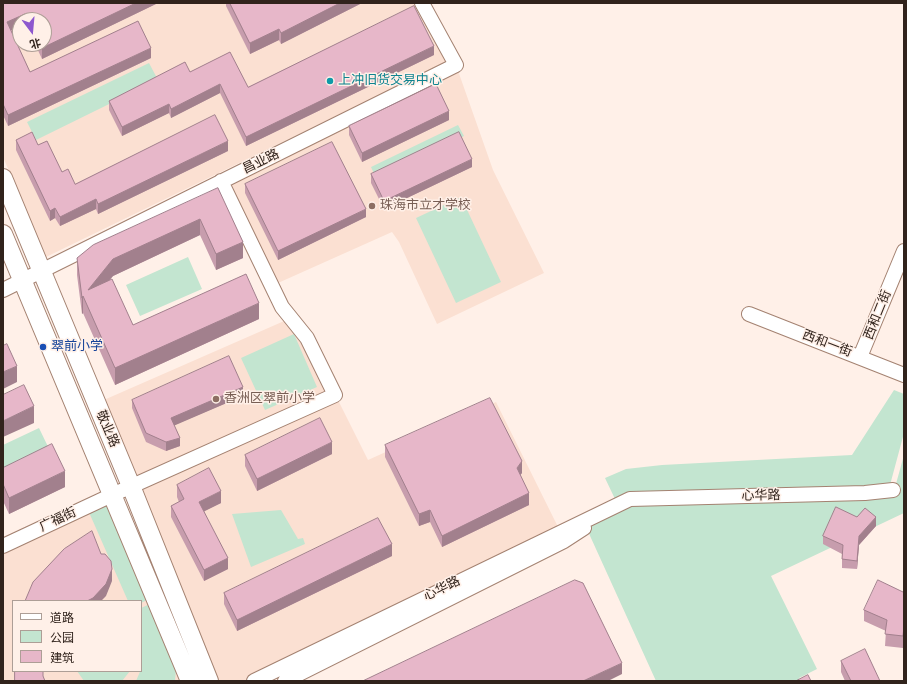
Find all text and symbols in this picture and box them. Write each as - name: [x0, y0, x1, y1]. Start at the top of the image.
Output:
- north arrow: [12, 12, 52, 52]
- text: 北: [28, 35, 42, 51]
- place label: 上冲旧货交易中心: [338, 73, 442, 89]
- marker: 上冲旧货交易中心: [325, 76, 335, 86]
- street label: 昌业路: [240, 146, 282, 178]
- place label: 珠海市立才学校: [380, 198, 471, 214]
- marker: 珠海市立才学校: [367, 201, 377, 211]
- street label: 西和二街: [861, 288, 895, 342]
- street label: 西和一街: [800, 327, 854, 361]
- place label: 翠前小学: [51, 339, 103, 355]
- marker: 翠前小学: [38, 342, 48, 352]
- place label: 香洲区翠前小学: [224, 391, 315, 407]
- marker: 香洲区翠前小学: [211, 394, 221, 404]
- street label: 敬业路: [92, 408, 122, 450]
- street label: 心华路: [741, 488, 781, 504]
- street label: 广福街: [37, 505, 79, 535]
- street label: 心华路: [421, 573, 463, 605]
- legend: [12, 600, 142, 672]
- text: 道路: [50, 611, 74, 625]
- text: 公园: [50, 631, 74, 645]
- text: 建筑: [50, 651, 74, 665]

